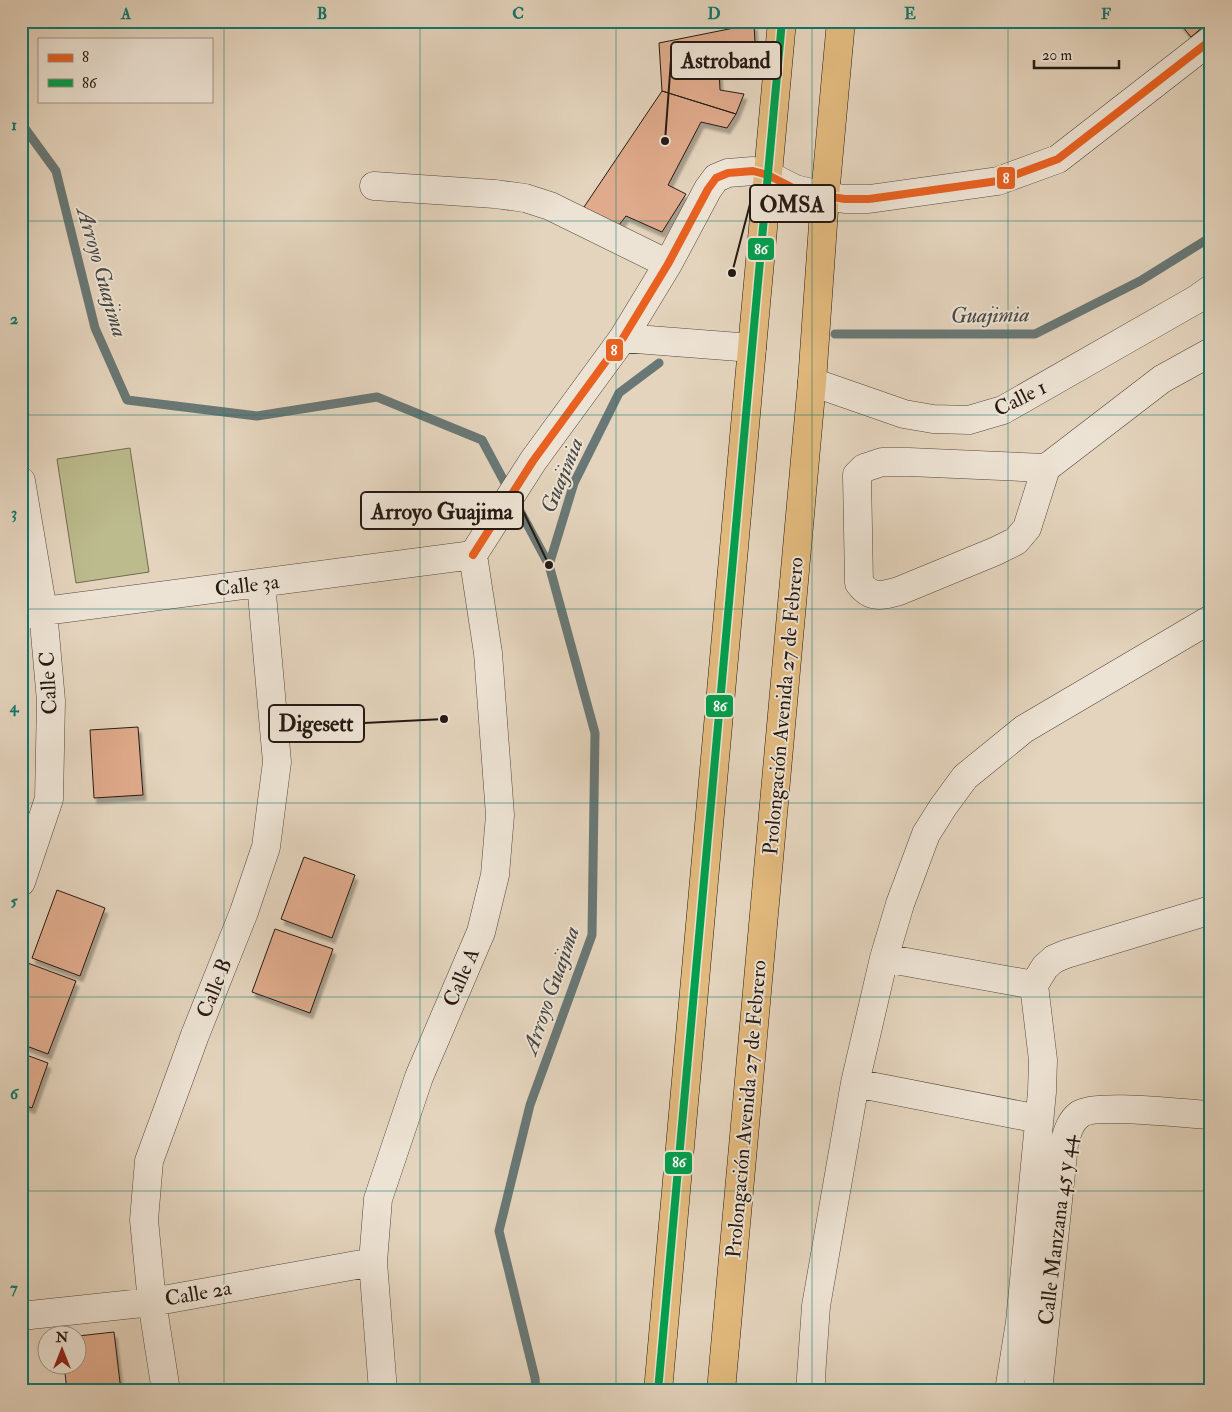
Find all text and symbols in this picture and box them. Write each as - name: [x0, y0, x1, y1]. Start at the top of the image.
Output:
- text: A: [120, 4, 132, 24]
- text: B: [317, 4, 327, 24]
- text: C: [512, 4, 524, 24]
- text: D: [707, 4, 721, 24]
- text: E: [904, 4, 916, 24]
- text: F: [1101, 4, 1111, 24]
- legend: [38, 38, 212, 102]
- scale bar: [1034, 38, 1120, 70]
- callout: Astroband: [671, 42, 781, 79]
- text: 20 m: [1042, 46, 1072, 65]
- text: Astroband: [680, 47, 771, 75]
- text: 8: [82, 48, 89, 67]
- text: 86: [82, 74, 98, 93]
- text: 1: [11, 115, 17, 135]
- line badge: 8: [996, 166, 1016, 190]
- text: 8: [1003, 170, 1010, 187]
- callout: OMSA: [750, 185, 835, 222]
- text: OMSA: [759, 191, 826, 219]
- water label: Arroyo Guajima: [70, 202, 134, 340]
- line badge: 86: [747, 237, 775, 261]
- text: 86: [754, 241, 769, 258]
- water label: Guajimia: [950, 300, 1030, 330]
- text: 2: [10, 309, 18, 329]
- line badge: 8: [605, 338, 624, 362]
- text: 8: [611, 342, 618, 359]
- street label: Calle 1: [989, 374, 1051, 423]
- water label: Guajimia: [534, 434, 590, 517]
- callout: Arroyo Guajima: [361, 492, 523, 529]
- text: Arroyo Guajima: [370, 498, 514, 527]
- text: 3: [11, 503, 17, 523]
- street label: Prolongación Avenida 27 de Febrero: [757, 556, 810, 856]
- street label: Calle 3a: [213, 568, 281, 603]
- street label: Calle C: [33, 651, 64, 715]
- line badge: 86: [705, 694, 734, 718]
- text: 4: [9, 697, 20, 717]
- text: 86: [713, 698, 728, 715]
- callout: Digesett: [269, 705, 364, 742]
- text: Digesett: [279, 710, 354, 739]
- text: 5: [10, 891, 18, 911]
- water label: Arroyo Guajima: [515, 922, 586, 1060]
- street label: Calle A: [437, 944, 486, 1011]
- street label: Calle B: [190, 955, 239, 1022]
- street label: Prolongación Avenida 27 de Febrero: [720, 959, 773, 1259]
- text: 6: [10, 1084, 20, 1104]
- street label: Calle Manzana 45 y 44: [1032, 1132, 1083, 1327]
- line badge: 86: [664, 1151, 693, 1175]
- text: 86: [672, 1154, 687, 1171]
- street label: Calle 2a: [163, 1274, 234, 1313]
- text: 7: [10, 1278, 18, 1298]
- north arrow: [38, 1324, 88, 1374]
- text: N: [55, 1329, 69, 1346]

